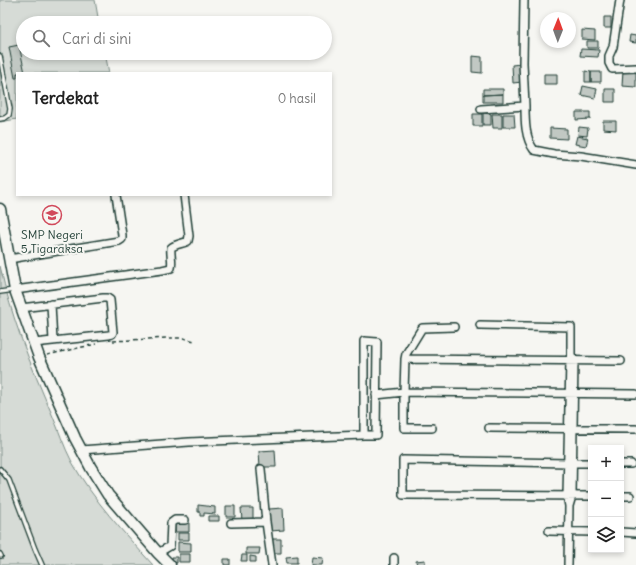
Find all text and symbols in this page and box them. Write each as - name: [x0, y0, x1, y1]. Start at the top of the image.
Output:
- north arrow: [540, 12, 576, 48]
- search box: [16, 16, 332, 60]
- icon: search: [30, 27, 52, 49]
- text: Cari di sini: [62, 29, 131, 48]
- text: Terdekat: [32, 87, 99, 109]
- text: 0 hasil: [278, 90, 316, 107]
- school or university icon: SMP Negeri 5 Tigaraksa: [41, 204, 63, 226]
- place label: SMP Negeri 5 Tigaraksa: [21, 227, 83, 256]
- map controls: [588, 445, 624, 553]
- button: +: [588, 445, 624, 481]
- button: −: [588, 481, 624, 517]
- button: layers: [588, 517, 624, 553]

